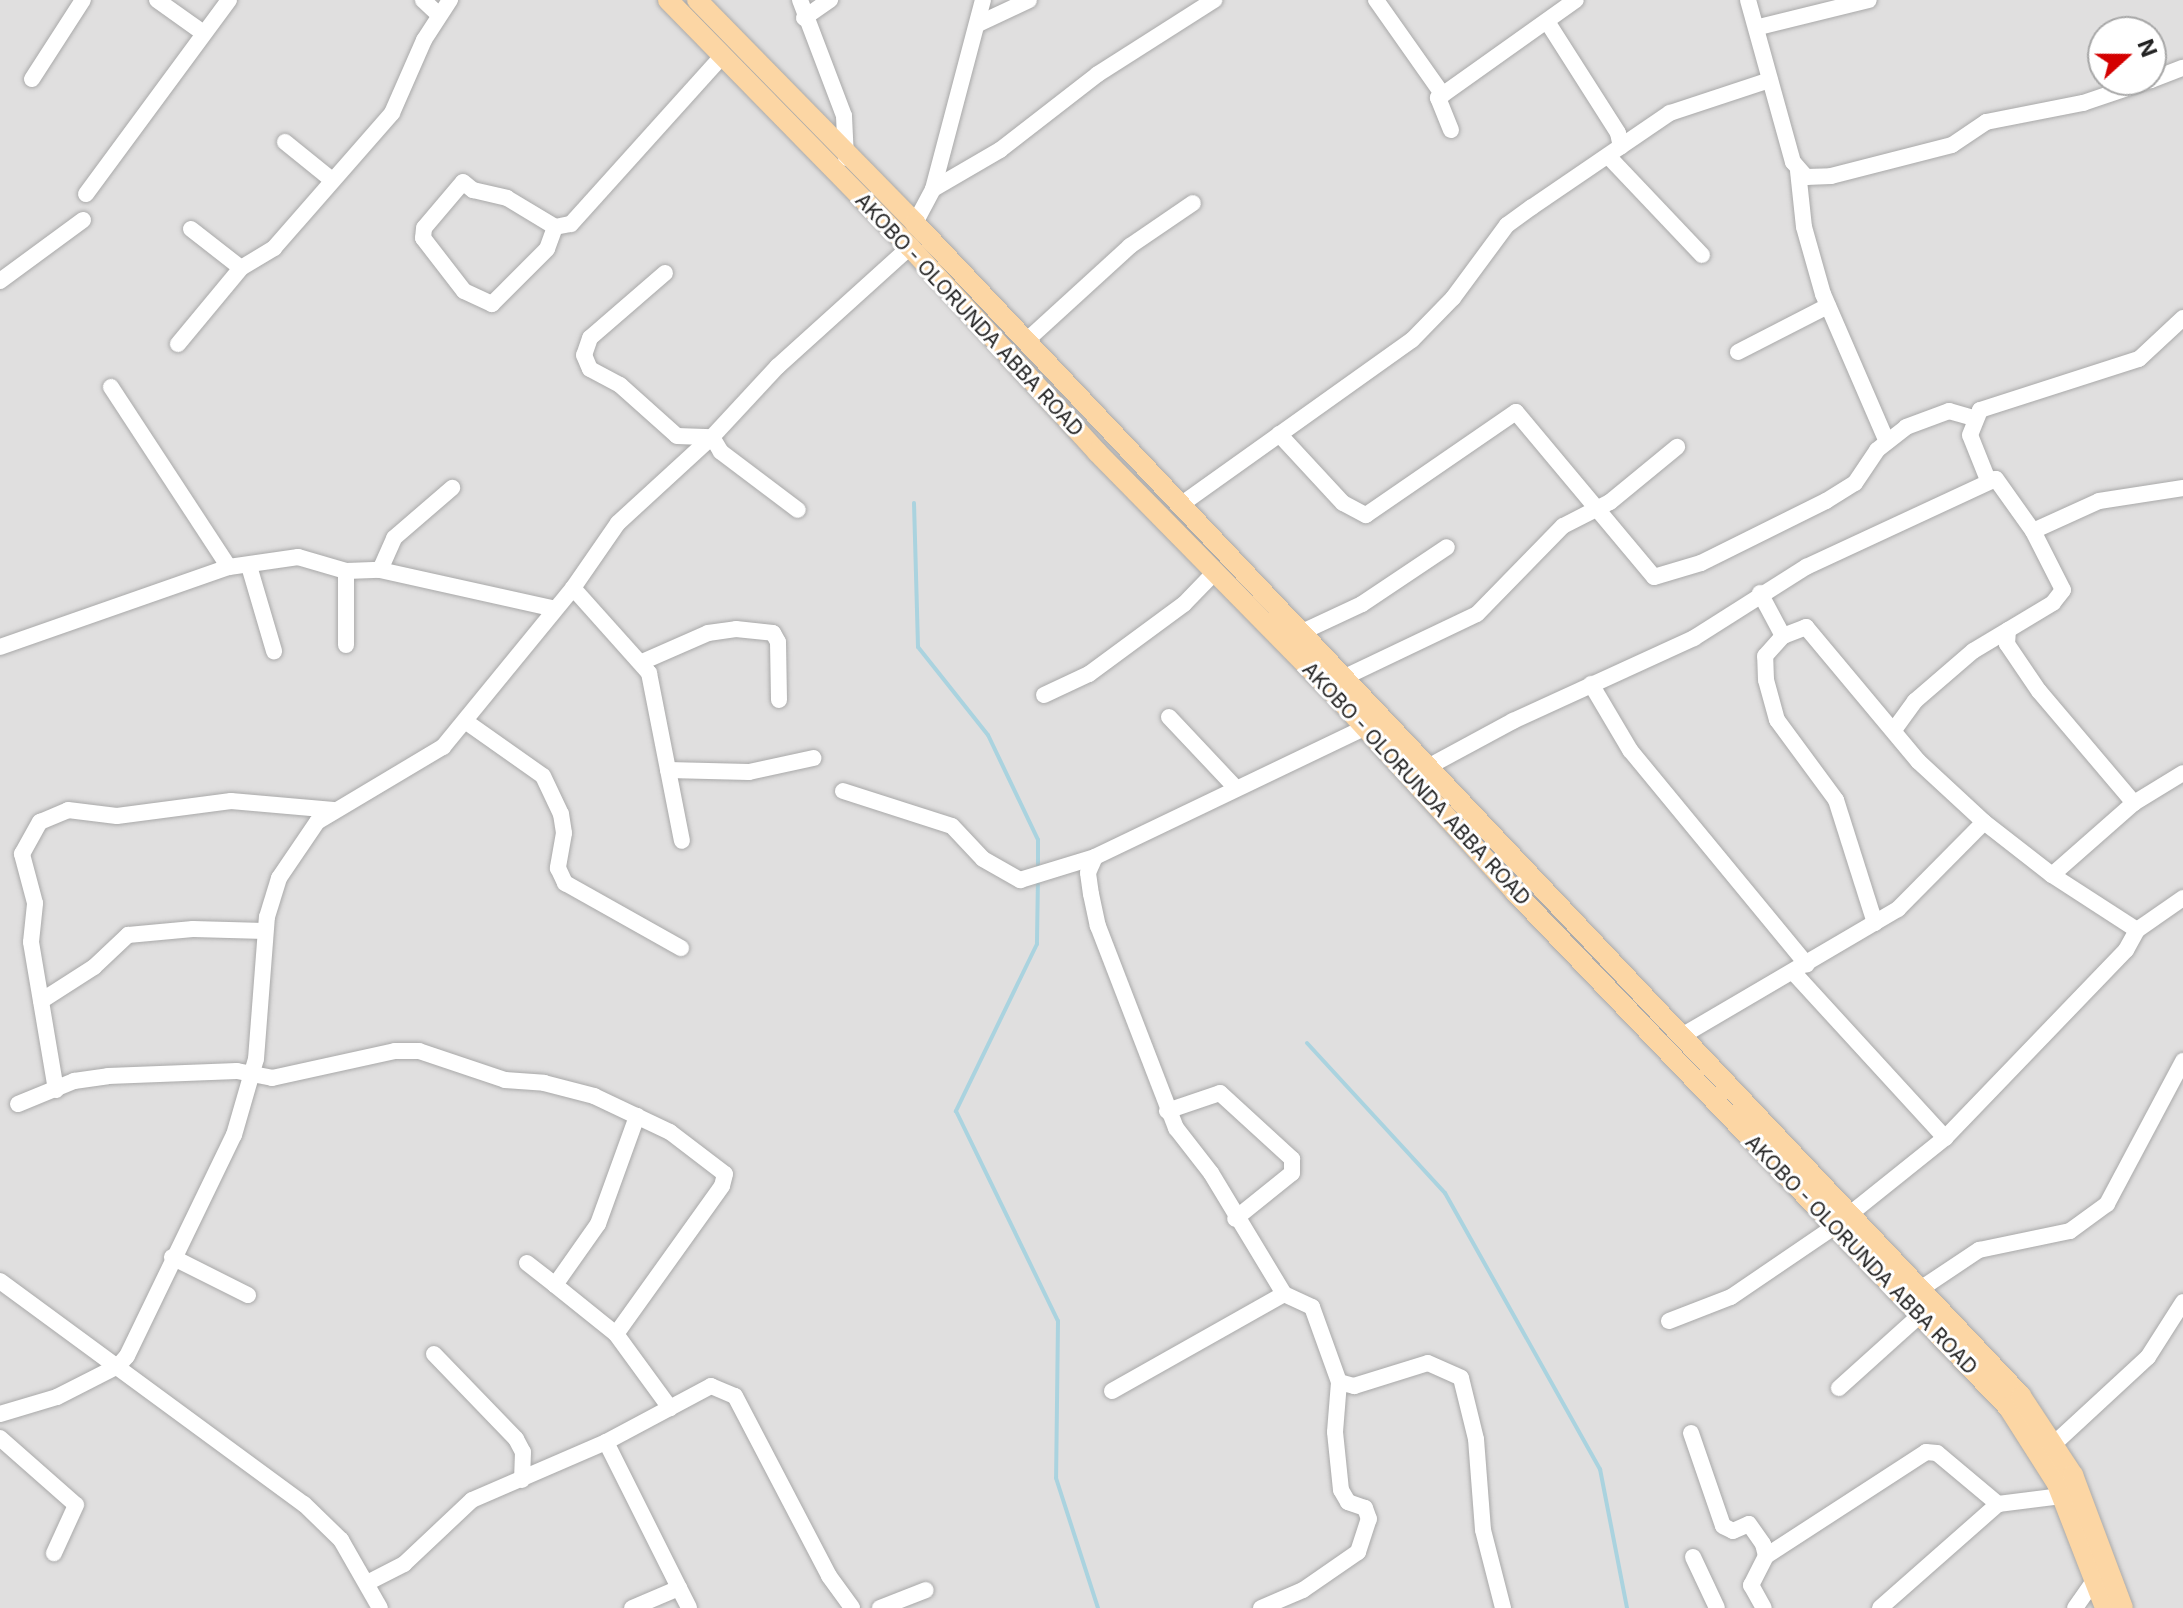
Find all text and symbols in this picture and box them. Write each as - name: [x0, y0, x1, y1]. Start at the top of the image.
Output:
- north arrow: [2087, 16, 2167, 96]
- text: N: [2132, 36, 2163, 61]
- street label: AKOBO - OLORUNDA ABBA ROAD: [850, 189, 1088, 441]
- street label: AKOBO - OLORUNDA ABBA ROAD: [1297, 658, 1535, 910]
- street label: AKOBO - OLORUNDA ABBA ROAD: [1740, 1130, 1982, 1380]

